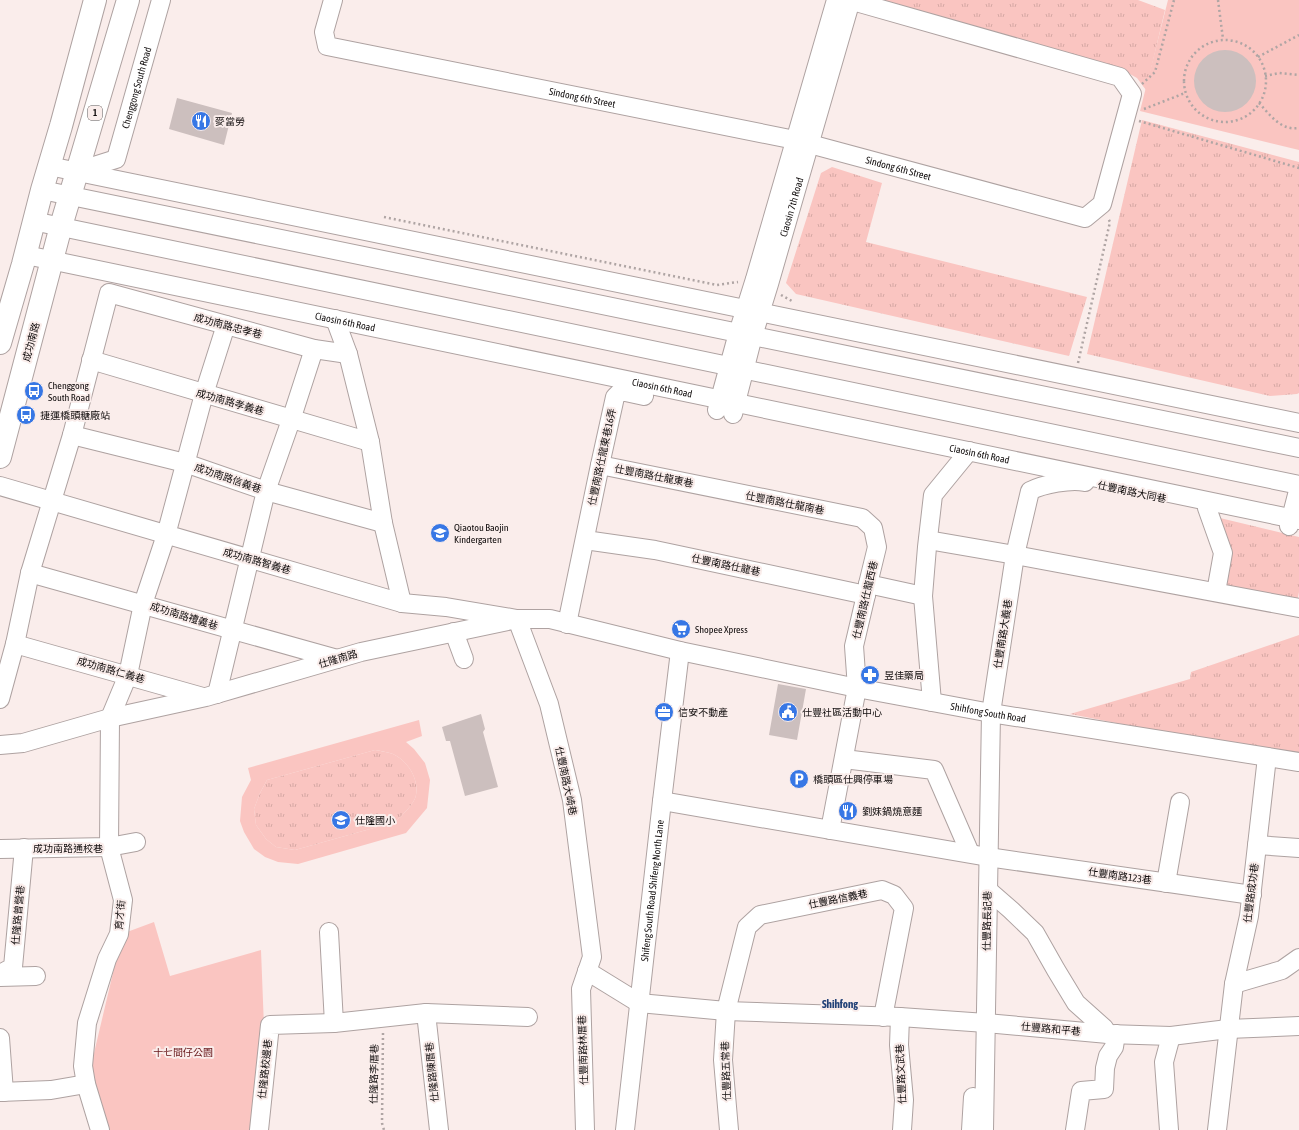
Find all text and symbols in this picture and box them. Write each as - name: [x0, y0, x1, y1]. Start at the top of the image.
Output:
- street label: Chenggong South Road: [119, 45, 153, 130]
- street label: Sindong 6th Street: [548, 85, 616, 109]
- road number: 1: [88, 106, 102, 120]
- restaurant icon: 麥當勞: [190, 110, 212, 132]
- place label: 麥當勞: [215, 116, 245, 127]
- street label: Sindong 6th Street: [865, 154, 932, 182]
- street label: Ciaosin 7th Road: [777, 176, 805, 238]
- street label: Ciaosin 6th Road: [314, 310, 376, 333]
- street label: 成功南路忠孝巷: [193, 312, 263, 340]
- street label: 成功南路: [21, 321, 41, 363]
- street label: Ciaosin 6th Road: [631, 376, 694, 399]
- bus stop icon: Chenggong South Road: [23, 380, 45, 402]
- place label: Chenggong South Road: [48, 380, 90, 403]
- street label: 成功南路孝義巷: [195, 387, 265, 417]
- bus stop icon: 捷運橋頭糖廠站: [15, 404, 37, 426]
- street label: 仕豐南路仕龍東巷16弄: [586, 407, 618, 507]
- place label: 捷運橋頭糖廠站: [40, 410, 110, 421]
- street label: Ciaosin 6th Road: [948, 442, 1011, 465]
- street label: 成功南路信義巷: [193, 461, 263, 495]
- street label: 仕豐南路仕龍東巷: [614, 463, 694, 489]
- street label: 仕豐南路大同巷: [1097, 479, 1167, 505]
- street label: 仕豐南路仕龍南巷: [745, 490, 825, 516]
- school or university icon: Qiaotou Baojin Kindergarten: [429, 522, 451, 544]
- place label: Qiaotou Baojin Kindergarten: [454, 522, 509, 545]
- street label: 成功南路智義巷: [222, 546, 292, 576]
- street label: 仕豐南路仕龍巷: [691, 552, 761, 578]
- street label: 仕豐南路仕龍西巷: [851, 560, 879, 640]
- street label: 仕豐南路大義巷: [992, 599, 1014, 669]
- street label: 成功南路禮義巷: [149, 601, 219, 631]
- supermarket icon: Shopee Xpress: [670, 618, 692, 640]
- place label: Shopee Xpress: [695, 624, 748, 635]
- street label: 仕隆南路: [317, 648, 359, 670]
- street label: 成功南路仁義巷: [76, 655, 146, 685]
- pharmacy icon: 昱佳藥局: [859, 664, 881, 686]
- place label: 昱佳藥局: [884, 670, 924, 681]
- street label: Shihfong South Road: [950, 700, 1027, 724]
- office icon: 信安不動產: [653, 701, 675, 723]
- public building icon: 仕豐社區活動中心: [777, 701, 799, 723]
- place label: 信安不動產: [678, 707, 728, 718]
- place label: 仕豐社區活動中心: [802, 707, 882, 718]
- street label: 仕豐南路大崎巷: [553, 746, 579, 816]
- parking icon: 橋頭區仕興停車場: [788, 768, 810, 790]
- place label: 橋頭區仕興停車場: [813, 774, 893, 785]
- restaurant icon: 劉妹鍋燒意麵: [837, 800, 859, 822]
- place label: 劉妹鍋燒意麵: [862, 806, 922, 817]
- school or university icon: 仕隆國小: [330, 809, 352, 831]
- place label: 仕隆國小: [355, 815, 395, 826]
- street label: Shifeng South Road Shifeng North Lane: [639, 819, 665, 962]
- street label: 成功南路通校巷: [33, 843, 103, 854]
- street label: 仕豐路成功巷: [1242, 863, 1260, 923]
- street label: 仕豐南路123巷: [1087, 866, 1153, 886]
- street label: 仕隆路曾營巷: [10, 885, 26, 945]
- street label: 仕豐路信義巷: [808, 888, 868, 910]
- street label: 仕豐路長記巷: [981, 891, 993, 951]
- street label: 育才街: [113, 900, 127, 930]
- district label: Shihfong: [822, 998, 858, 1010]
- street label: 仕豐南路林厝巷: [576, 1015, 590, 1085]
- street label: 仕豐路和平巷: [1021, 1021, 1081, 1037]
- street label: 仕隆路校邊巷: [256, 1039, 274, 1099]
- street label: 仕豐路五常巷: [719, 1041, 733, 1101]
- street label: 仕隆路陳厝巷: [423, 1042, 441, 1102]
- street label: 仕隆路李厝巷: [368, 1044, 380, 1104]
- street label: 仕豐路文武巷: [894, 1044, 908, 1104]
- park label: 十七間仔公園: [153, 1047, 213, 1058]

